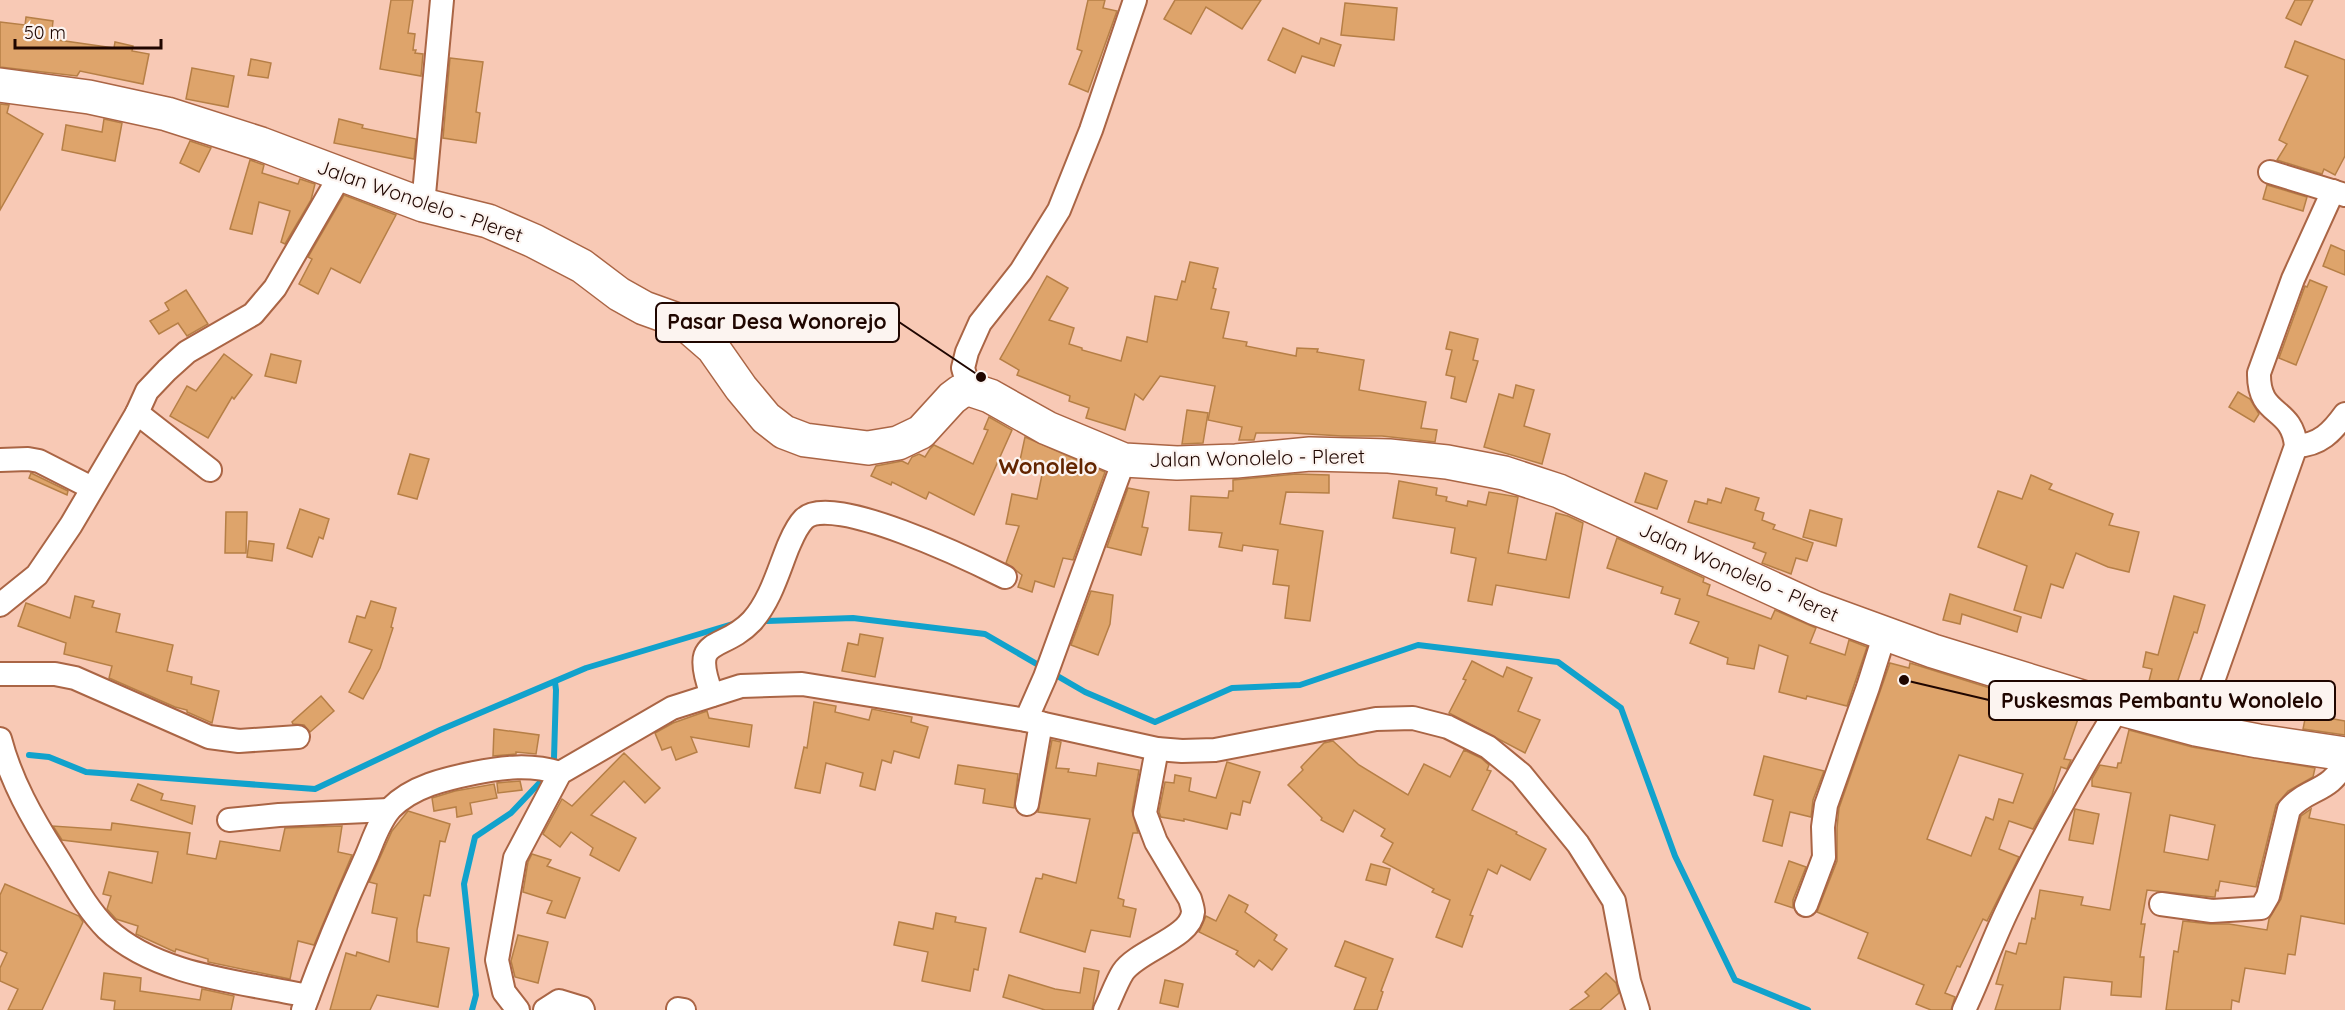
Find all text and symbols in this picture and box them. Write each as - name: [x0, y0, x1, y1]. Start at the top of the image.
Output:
- scale bar: [15, 12, 160, 50]
- text: 50 m: [24, 21, 66, 44]
- street label: Jalan Wonolelo - Pleret: [314, 154, 527, 248]
- callout: Pasar Desa Wonorejo: [656, 303, 899, 342]
- text: Pasar Desa Wonorejo: [667, 308, 887, 334]
- street label: Jalan Wonolelo - Pleret: [1149, 443, 1365, 472]
- district label: Wonolelo: [998, 452, 1098, 480]
- street label: Jalan Wonolelo - Pleret: [1635, 516, 1843, 627]
- callout: Puskesmas Pembantu Wonolelo: [1989, 681, 2335, 720]
- text: Puskesmas Pembantu Wonolelo: [2001, 687, 2323, 713]

